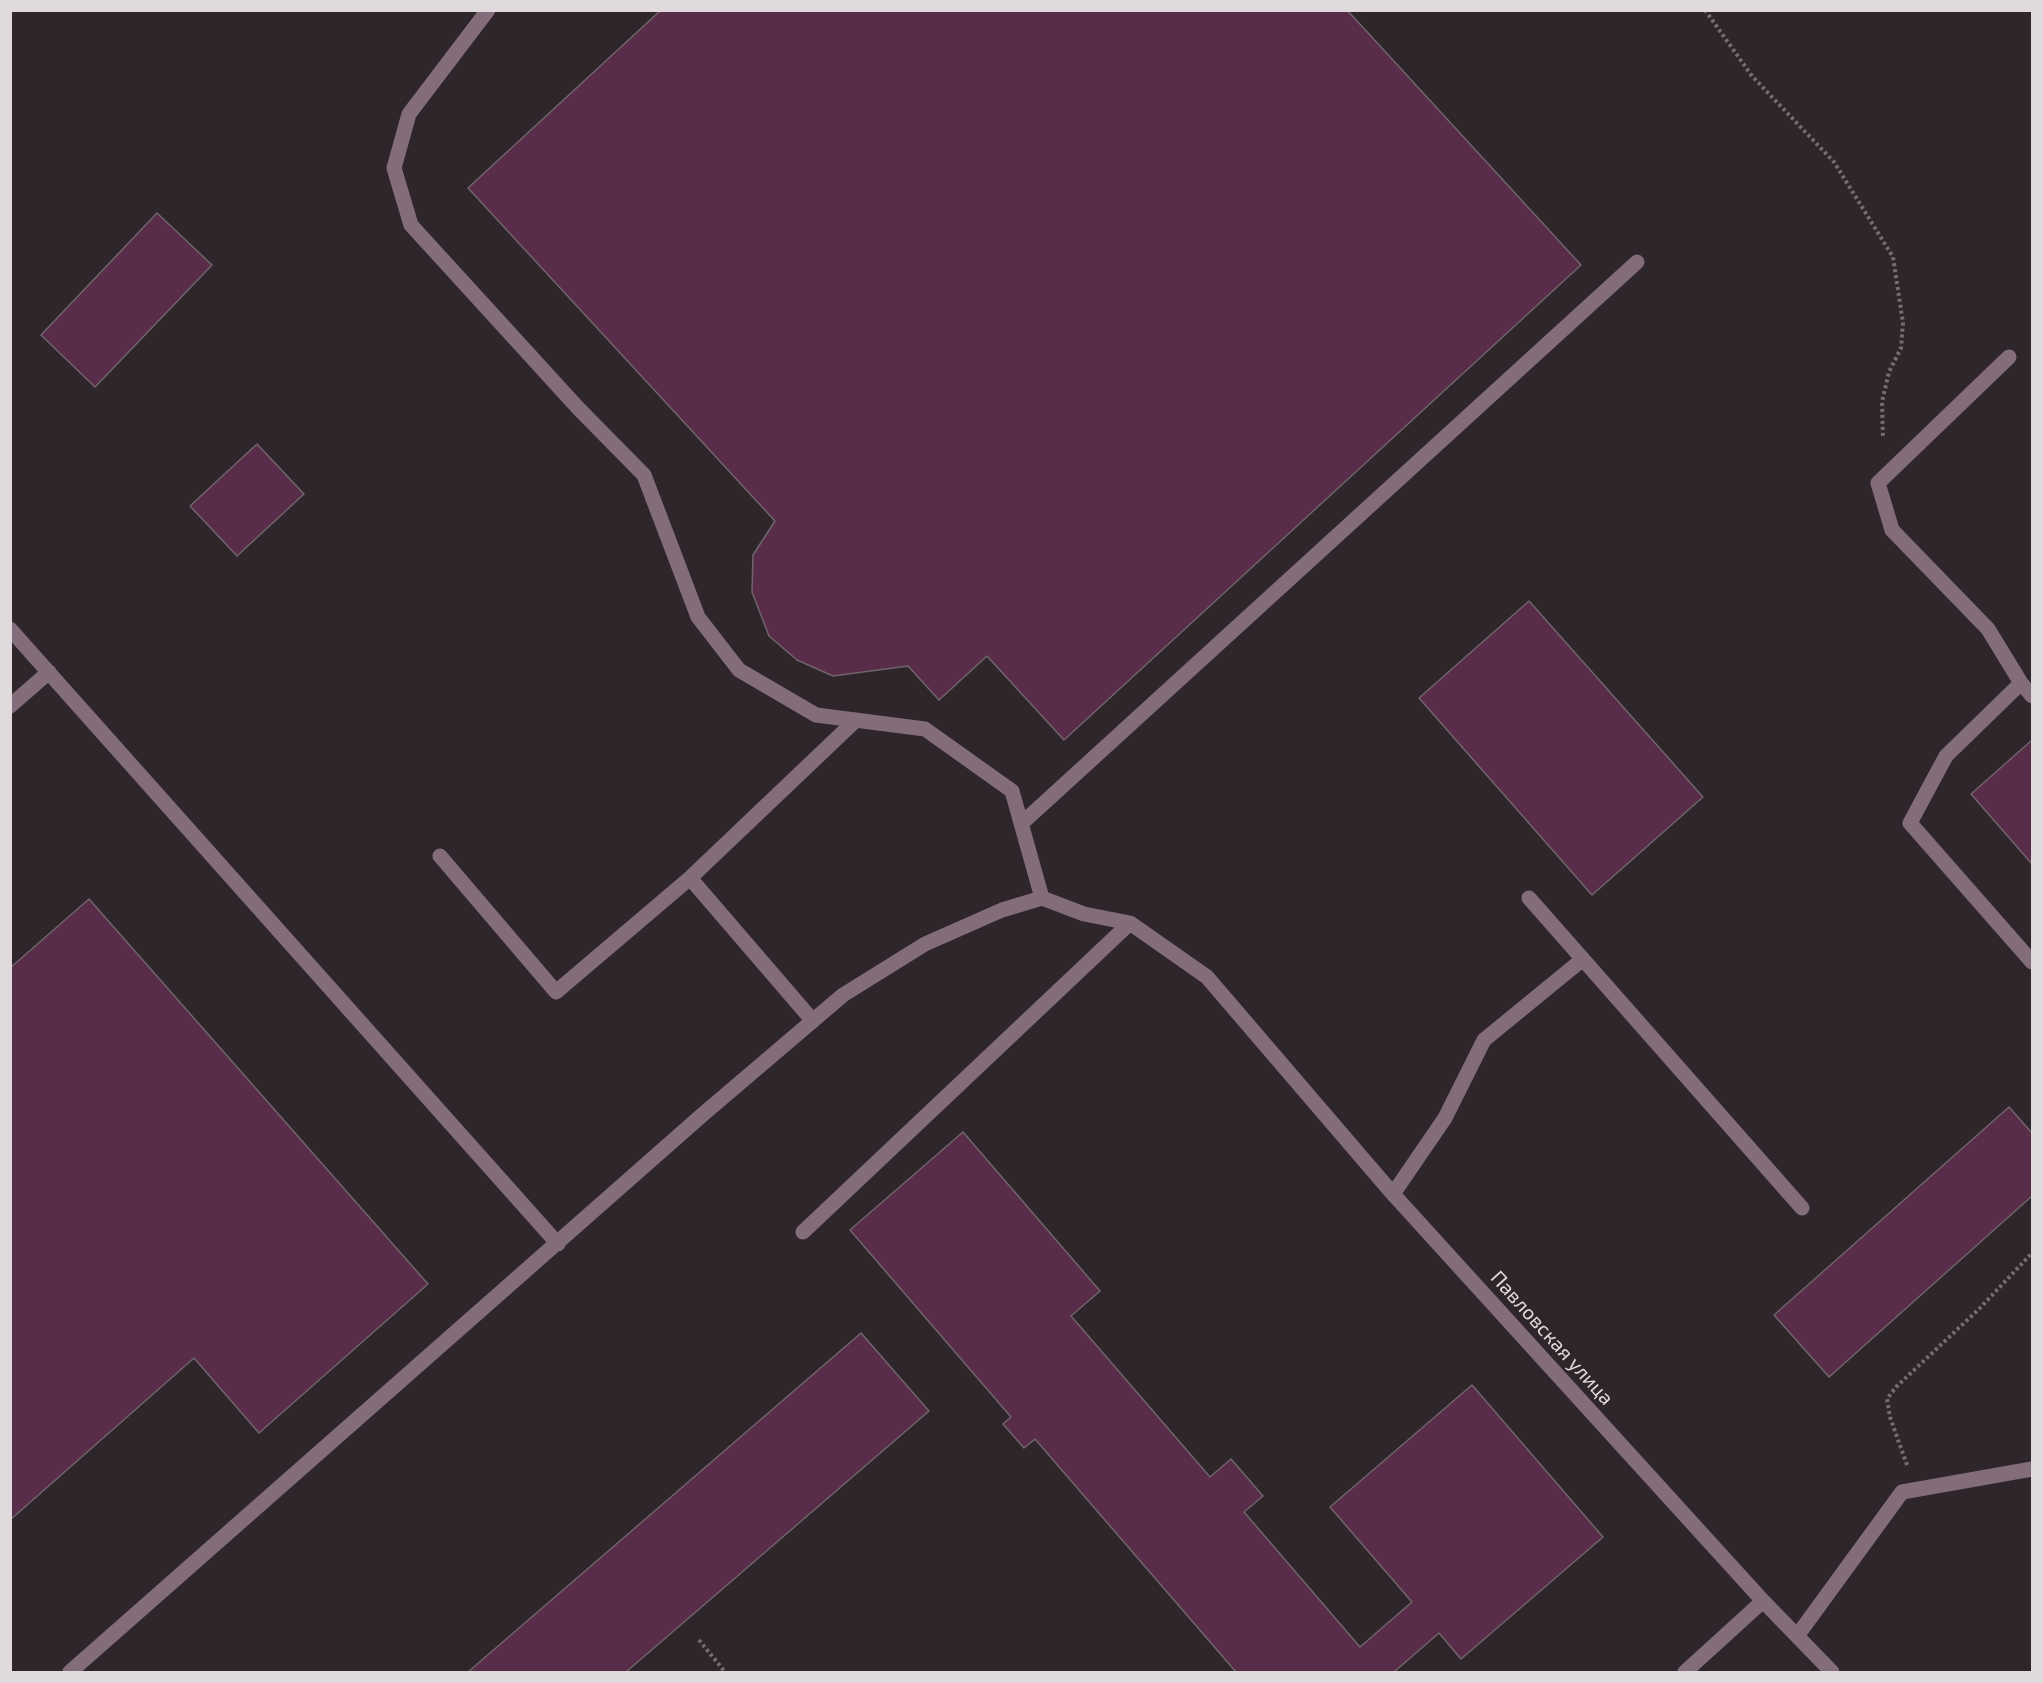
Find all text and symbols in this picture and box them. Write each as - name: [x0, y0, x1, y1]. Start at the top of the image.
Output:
- street label: Павловская улица: [1486, 1266, 1618, 1410]

